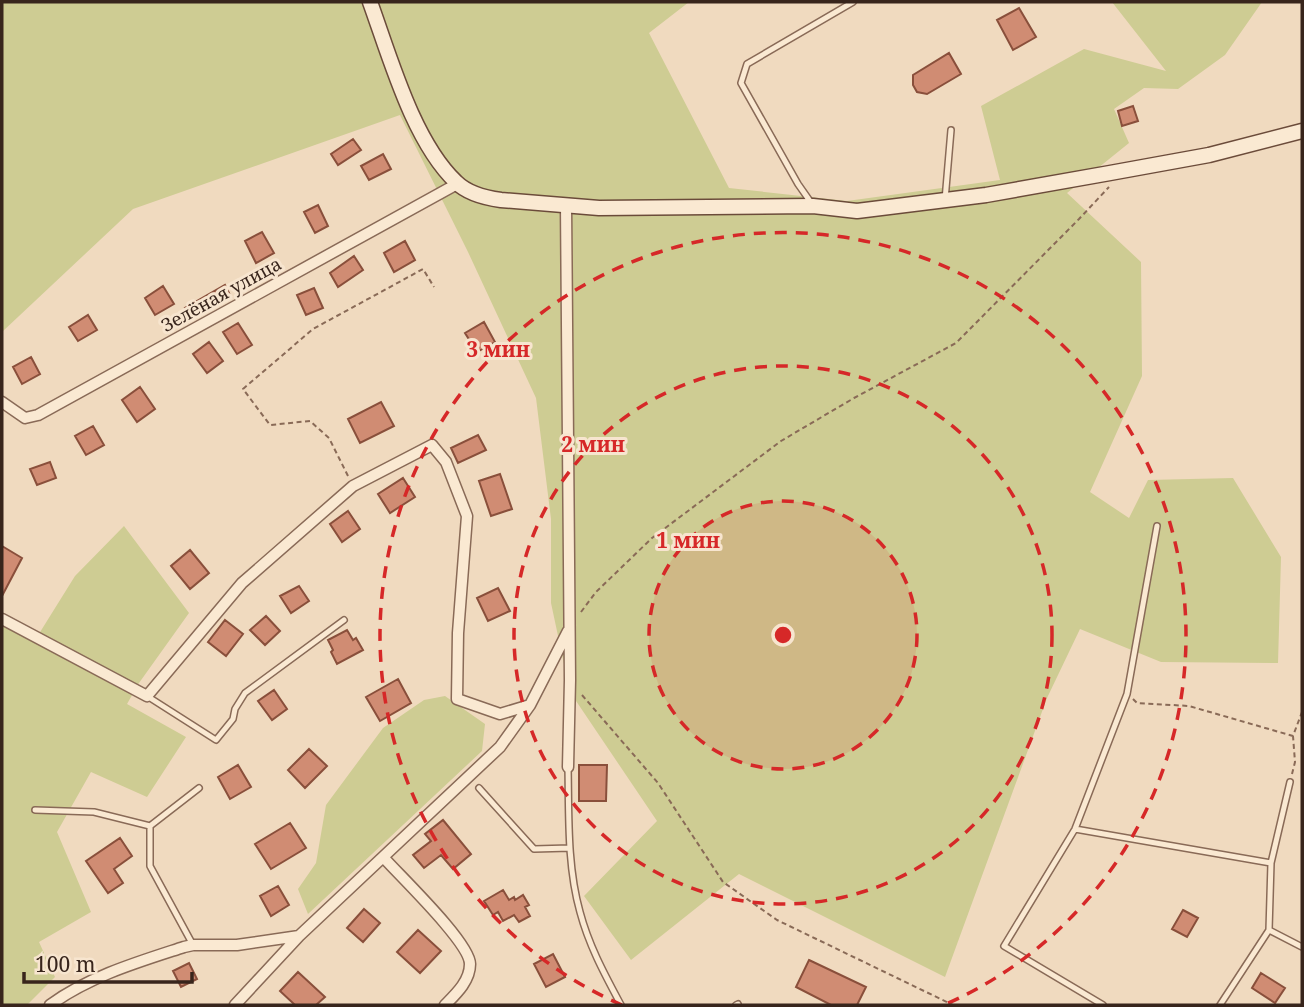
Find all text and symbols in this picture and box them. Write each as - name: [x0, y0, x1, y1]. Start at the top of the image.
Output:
- street label: Зелёная улица: [157, 251, 285, 337]
- text: 3 мин: [466, 335, 530, 363]
- text: 2 мин: [561, 430, 625, 458]
- text: 1 мин: [656, 526, 720, 554]
- centre of rings: [771, 623, 795, 647]
- scale bar: [24, 940, 192, 984]
- text: 100 m: [35, 950, 96, 978]

